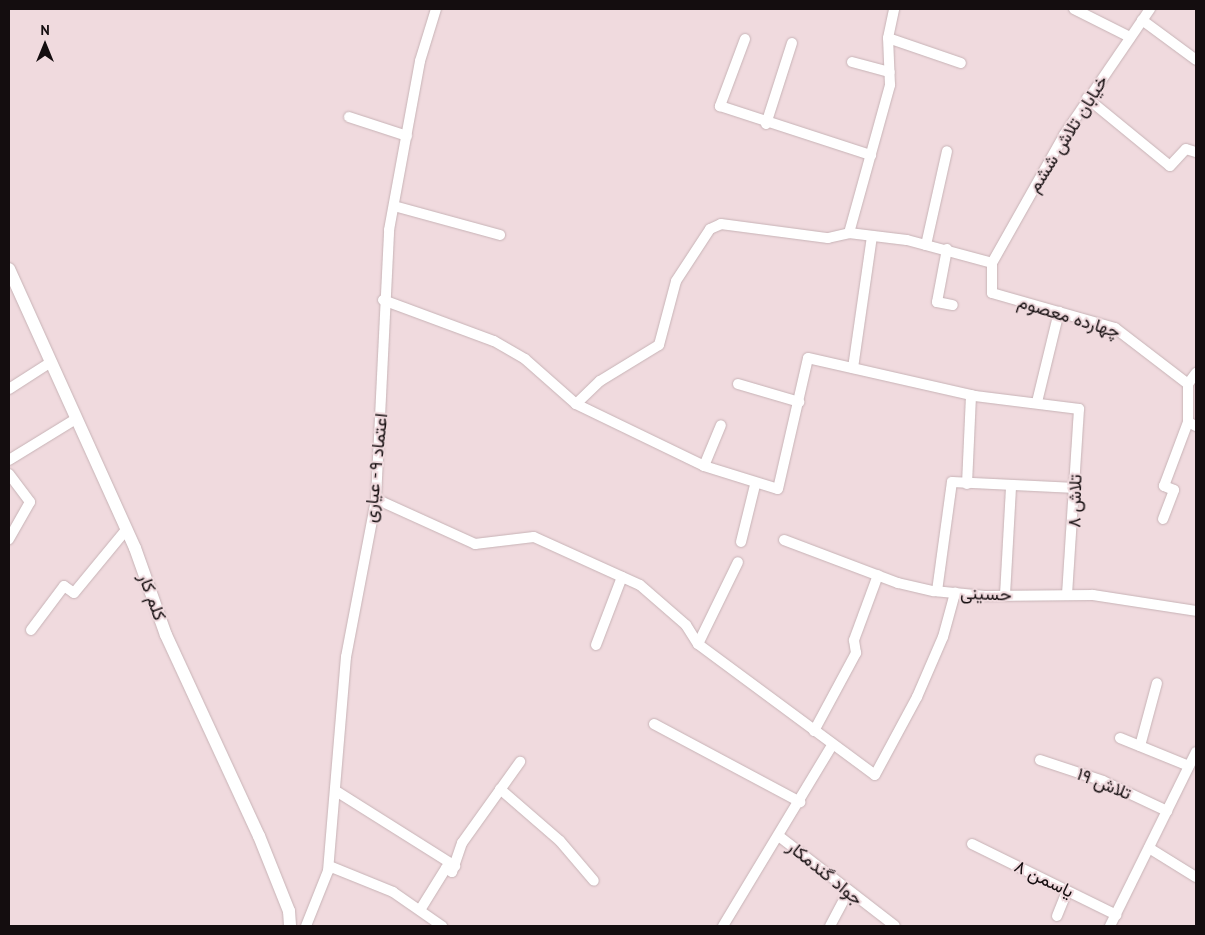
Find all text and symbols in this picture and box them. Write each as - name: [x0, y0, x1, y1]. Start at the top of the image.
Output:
- north arrow: [20, 20, 70, 70]
- text: N: [40, 21, 50, 39]
- street label: خیابان تلاش ششم: [1023, 71, 1113, 197]
- street label: چهارده معصوم: [1015, 291, 1123, 343]
- street label: اعتماد ۹ - عیاری: [359, 411, 393, 525]
- street label: تلاش ۸: [1063, 474, 1087, 528]
- street label: کلم کار: [134, 570, 170, 624]
- street label: حسینی: [960, 582, 1012, 606]
- street label: تلاش ۱۹: [1074, 763, 1134, 805]
- street label: جواد گندمکار: [783, 836, 867, 910]
- street label: یاسمن ۸: [1011, 855, 1077, 903]

